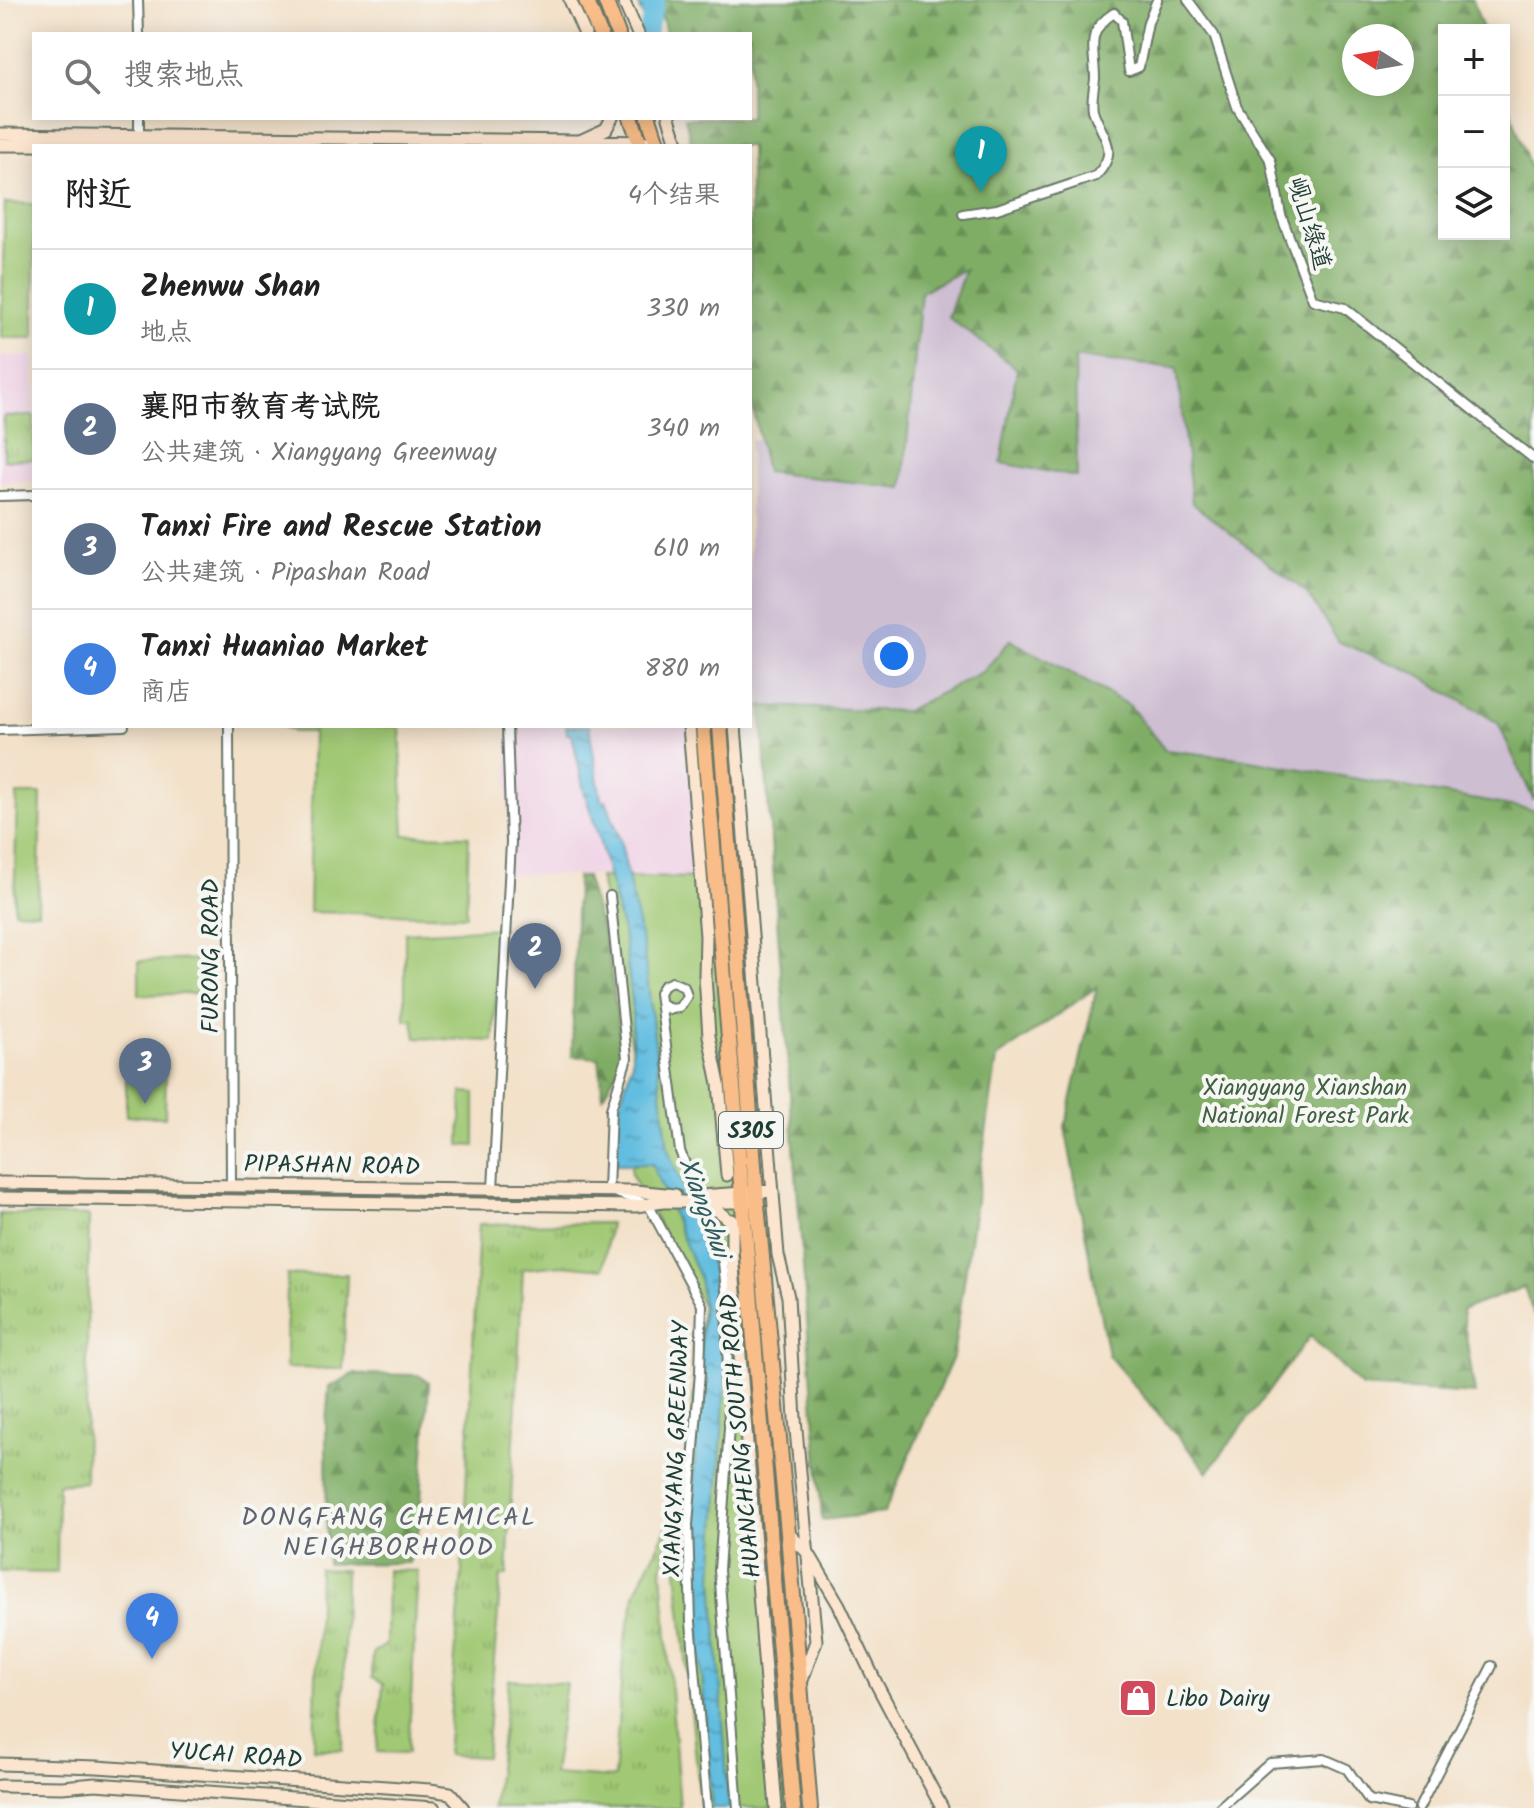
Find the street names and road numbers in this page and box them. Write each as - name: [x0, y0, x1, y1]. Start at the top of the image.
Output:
- street label: 岘山绿道: [1276, 172, 1341, 275]
- street label: FURONG ROAD: [192, 879, 231, 1033]
- road number: S305: [719, 1112, 783, 1148]
- street label: PIPASHAN ROAD: [244, 1145, 420, 1188]
- street label: HUANCHENG SOUTH ROAD: [710, 1292, 773, 1580]
- street label: XIANGYANG GREENWAY: [654, 1319, 702, 1578]
- street label: YUCAI ROAD: [168, 1732, 304, 1781]

